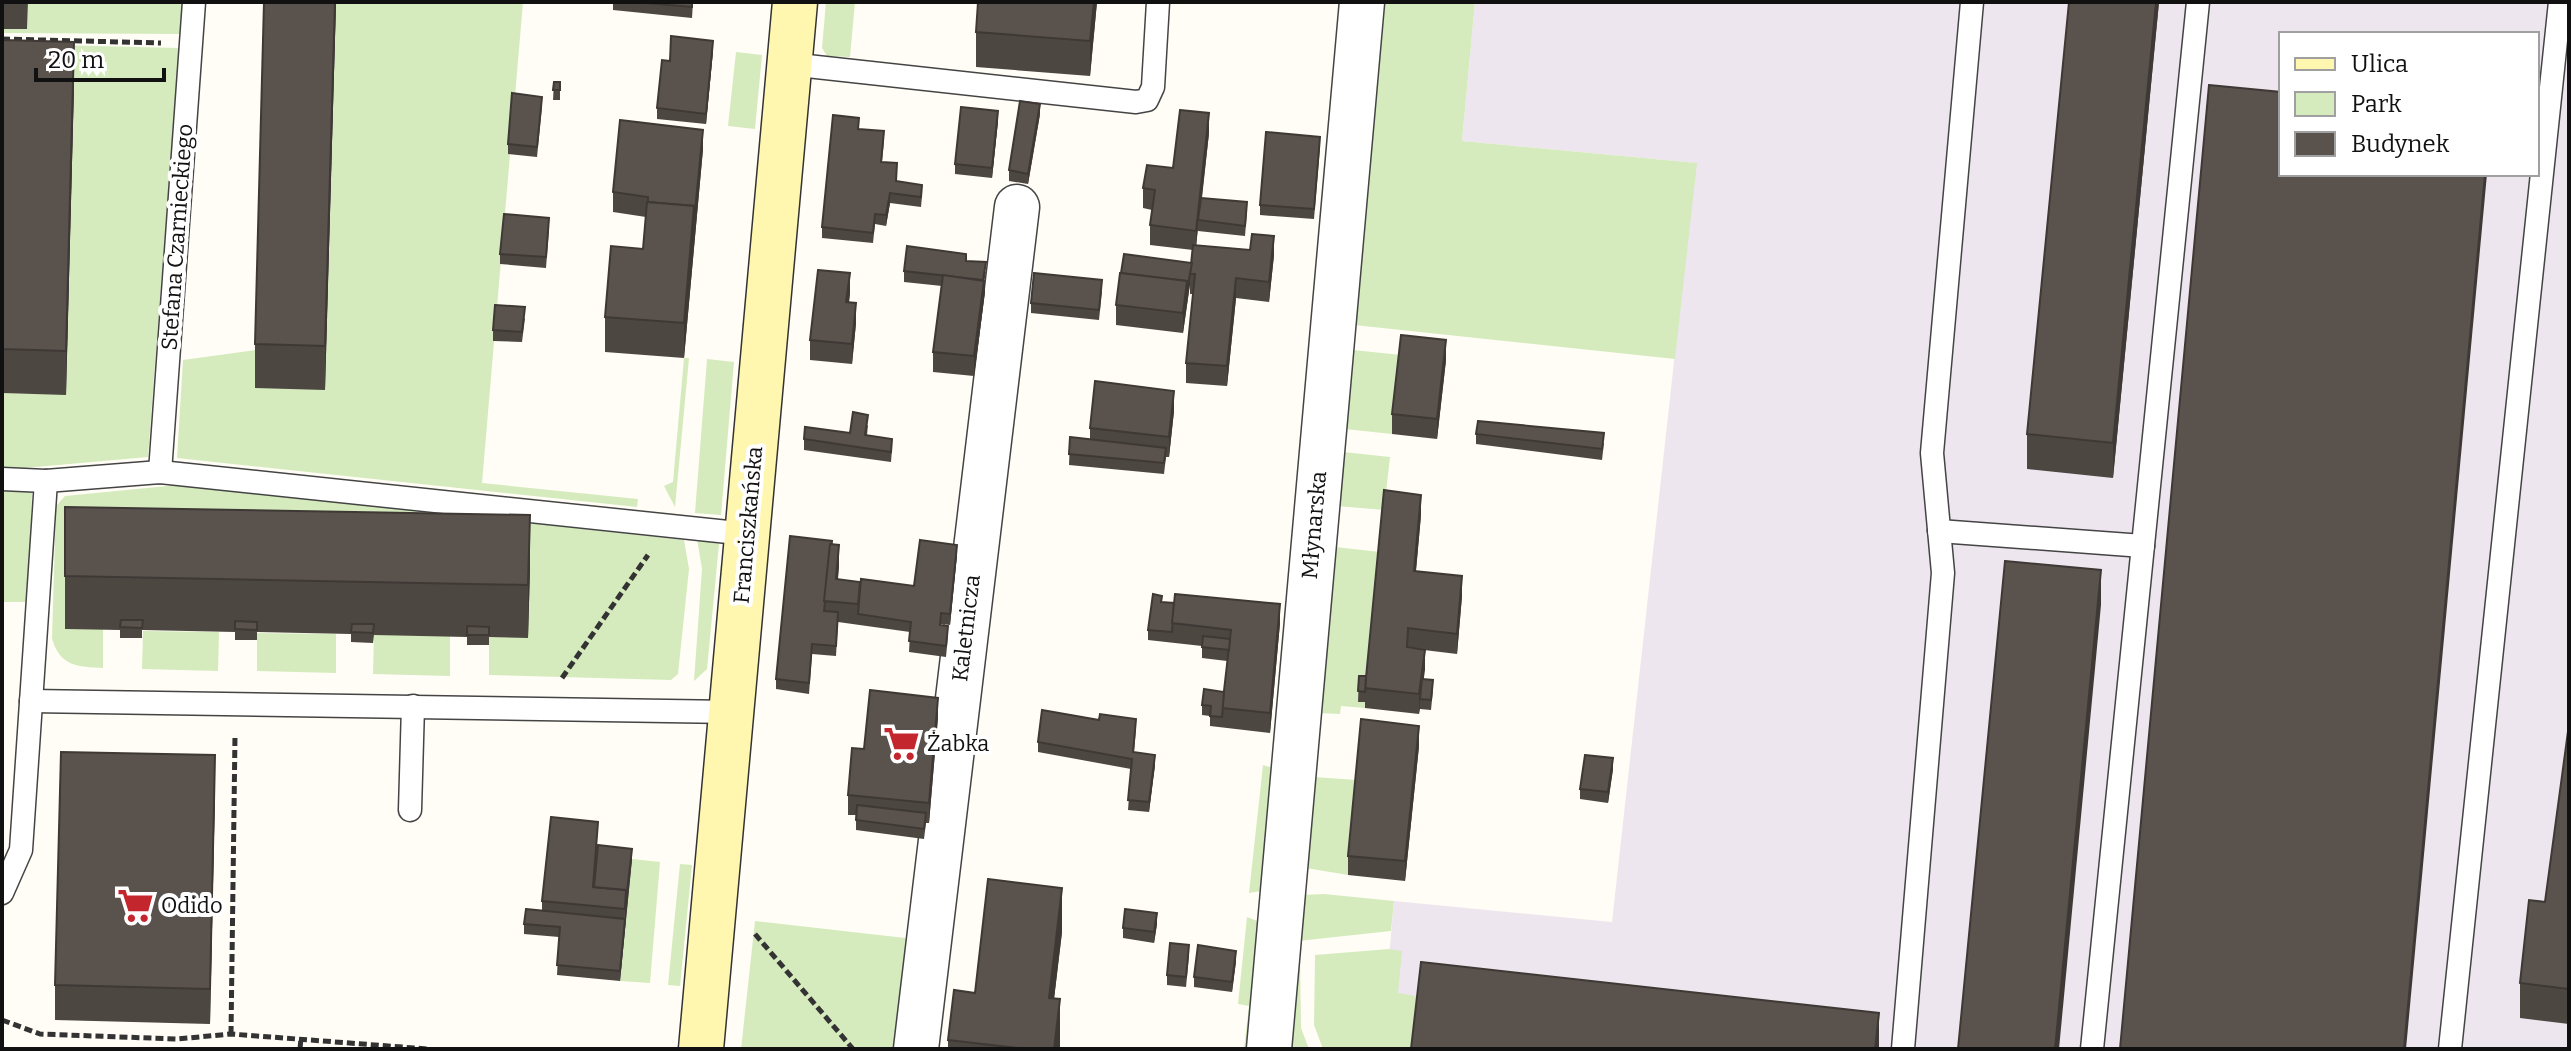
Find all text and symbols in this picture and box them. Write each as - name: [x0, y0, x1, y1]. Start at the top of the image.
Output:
- scale bar: [36, 32, 164, 82]
- legend: [2279, 32, 2539, 176]
- text: 20 m: [48, 46, 104, 74]
- text: Ulica: [2351, 50, 2408, 78]
- text: Park: [2351, 90, 2402, 118]
- street label: Stefana Czarnieckiego: [156, 123, 198, 351]
- text: Budynek: [2351, 130, 2450, 158]
- street label: Franciszkańska: [728, 445, 768, 605]
- street label: Młynarska: [1296, 470, 1332, 580]
- street label: Kaletnicza: [946, 573, 986, 683]
- supermarket icon: Żabka: [882, 724, 920, 762]
- place label: Żabka: [927, 730, 989, 757]
- supermarket icon: Odido: [116, 886, 154, 924]
- place label: Odido: [161, 892, 223, 919]

